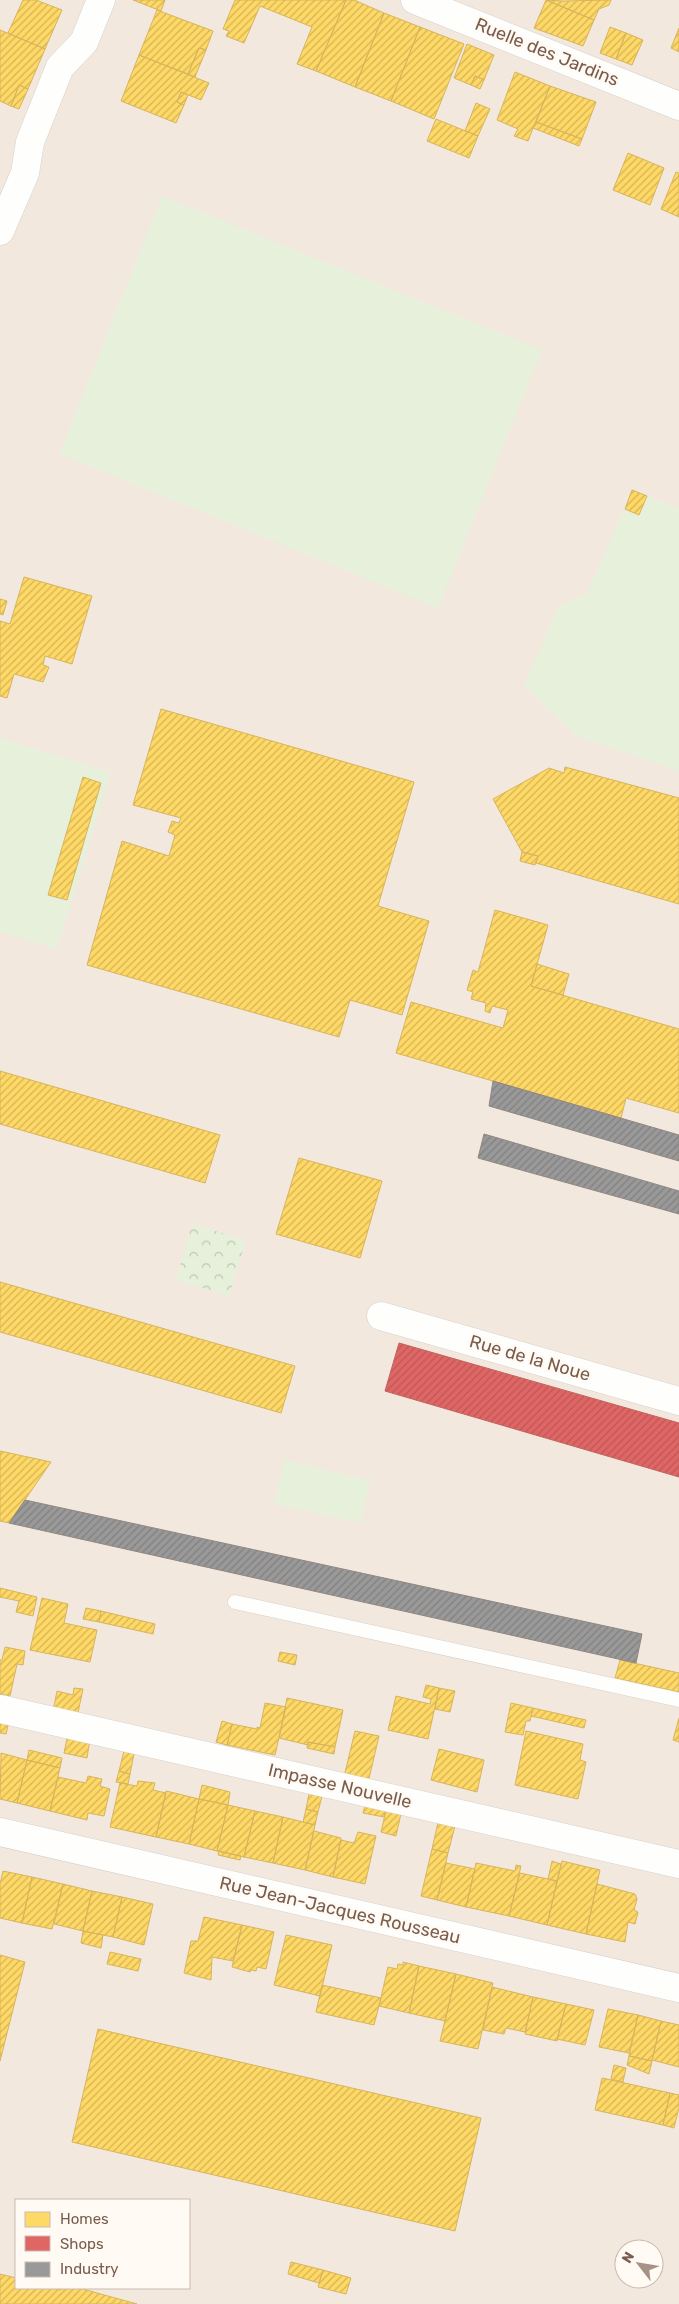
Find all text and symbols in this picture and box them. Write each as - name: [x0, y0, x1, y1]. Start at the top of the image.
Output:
- street label: Ruelle des Jardins: [472, 13, 622, 91]
- street label: Rue de la Noue: [467, 1330, 593, 1386]
- street label: Impasse Nouvelle: [266, 1759, 414, 1813]
- street label: Rue Jean-Jacques Rousseau: [217, 1872, 463, 1948]
- legend: [15, 2199, 190, 2289]
- text: Homes: [60, 2210, 109, 2228]
- text: Shops: [60, 2235, 104, 2253]
- north arrow: [614, 2239, 664, 2289]
- text: N: [618, 2249, 638, 2266]
- text: Industry: [60, 2260, 119, 2278]

